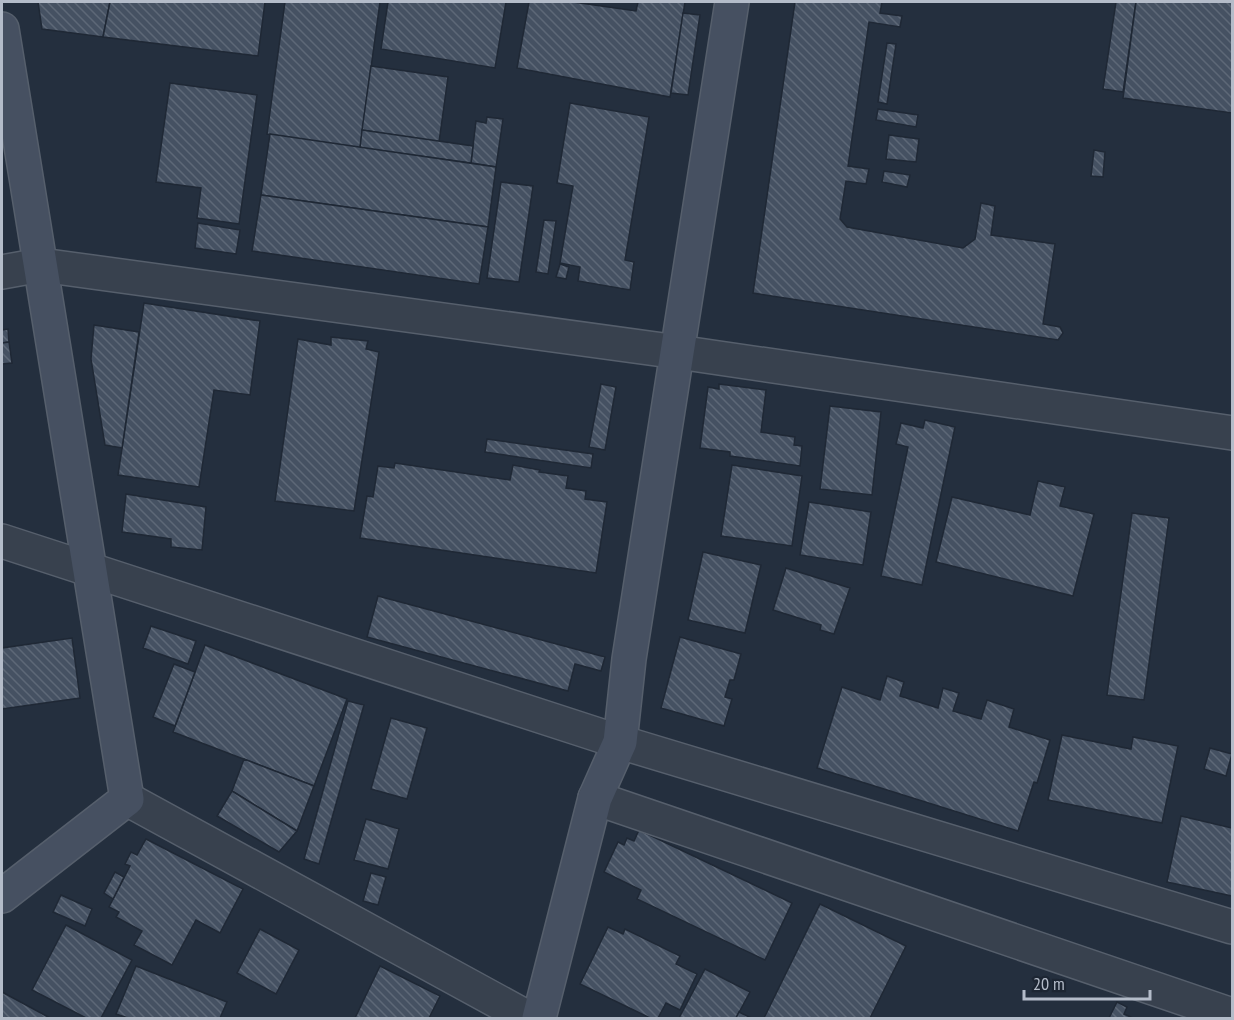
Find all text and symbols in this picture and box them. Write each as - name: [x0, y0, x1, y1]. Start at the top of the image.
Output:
- scale bar: [1024, 963, 1150, 1001]
- text: 20 m: [1033, 972, 1065, 995]

